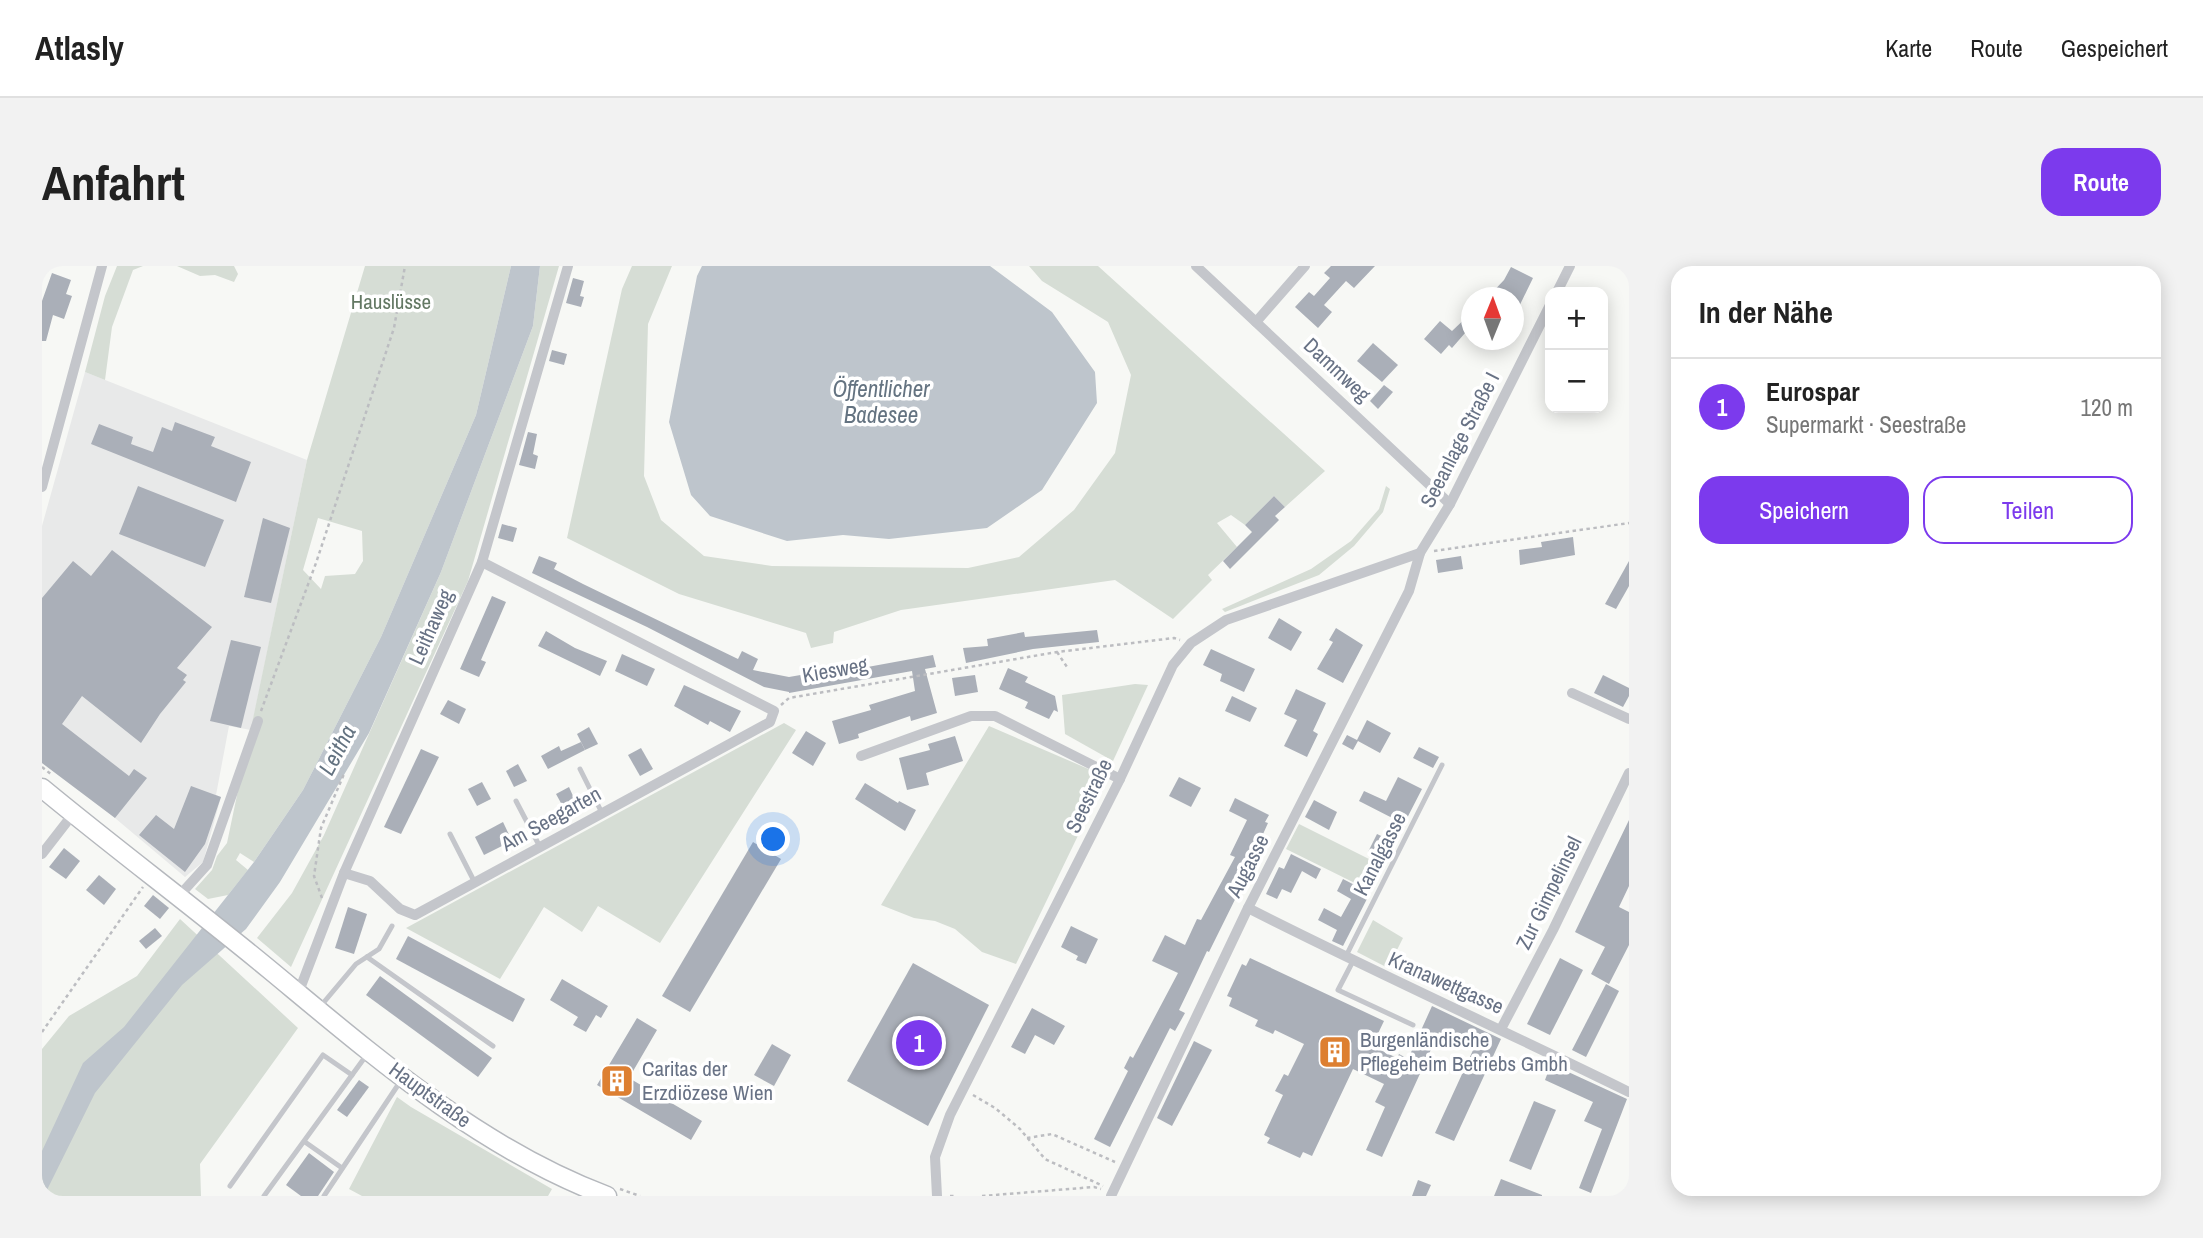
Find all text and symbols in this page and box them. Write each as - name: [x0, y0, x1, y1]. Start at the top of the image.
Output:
- text: Atlasly: [35, 26, 124, 70]
- text: Karte: [1885, 32, 1932, 64]
- text: Route: [1970, 32, 2023, 64]
- text: Gespeichert: [2061, 32, 2168, 64]
- button: Route: [2041, 148, 2161, 216]
- text: Anfahrt: [42, 149, 185, 215]
- park label: Hauslüsse: [351, 287, 431, 316]
- north arrow: [1461, 287, 1524, 350]
- map controls: [1545, 287, 1608, 413]
- button: +: [1545, 287, 1608, 350]
- text: In der Nähe: [1699, 292, 1833, 332]
- street label: Dammweg: [1297, 331, 1378, 409]
- button: −: [1545, 350, 1608, 413]
- street label: Seeanlage Straße I: [1413, 367, 1506, 512]
- water label: Öffentlicher Badesee: [832, 373, 930, 430]
- text: Eurospar: [1766, 374, 1860, 409]
- text: 1: [1717, 392, 1727, 423]
- text: 120 m: [2081, 392, 2133, 423]
- text: Supermarkt · Seestraße: [1766, 409, 1966, 440]
- button: Speichern: [1699, 476, 1909, 544]
- button: Teilen: [1923, 476, 2133, 544]
- street label: Leithaweg: [401, 584, 460, 669]
- street label: Kiesweg: [800, 649, 870, 690]
- water label: Leitha: [311, 719, 363, 780]
- street label: Seestraße: [1058, 754, 1119, 838]
- street label: Am Seegarten: [495, 779, 606, 858]
- street label: Kanalgasse: [1346, 807, 1413, 900]
- your location: [756, 822, 790, 856]
- street label: Augasse: [1219, 829, 1276, 903]
- street label: Zur Gimpelinsel: [1509, 831, 1588, 954]
- street label: Kranawettgasse: [1384, 944, 1509, 1021]
- pin: 1: [896, 1017, 942, 1069]
- place label: Burgenländische Pflegeheim Betriebs Gmbh: [1360, 1025, 1568, 1078]
- building icon: Burgenländische Pflegeheim Betriebs Gmbh: [1316, 1033, 1354, 1071]
- place label: Caritas der Erzdiözese Wien: [642, 1054, 773, 1107]
- street label: Hauptstraße: [383, 1055, 477, 1134]
- building icon: Caritas der Erzdiözese Wien: [598, 1062, 636, 1100]

